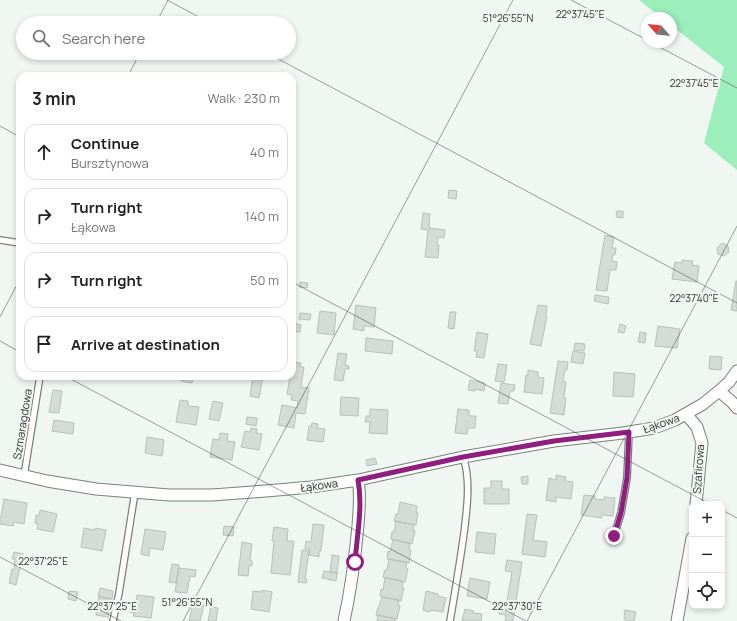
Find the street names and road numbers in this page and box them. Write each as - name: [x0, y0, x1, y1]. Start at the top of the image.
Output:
- street label: Szmaragdowa: [9, 388, 35, 460]
- street label: Łąkowa: [641, 410, 681, 436]
- street label: Szafirowa: [689, 444, 707, 494]
- street label: Łąkowa: [299, 475, 339, 495]

